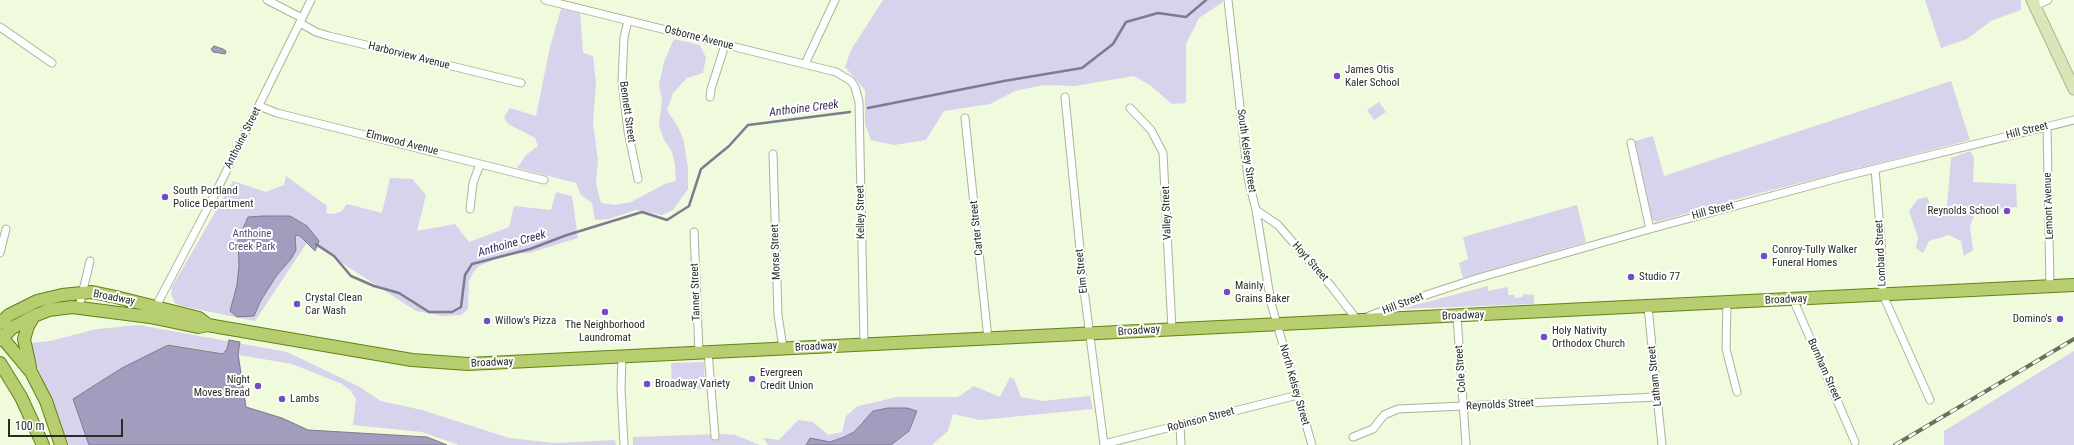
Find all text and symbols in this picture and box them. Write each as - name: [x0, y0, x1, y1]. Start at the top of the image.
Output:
- street label: Osborne Avenue: [663, 23, 735, 53]
- street label: Harborview Avenue: [367, 39, 451, 73]
- place label: James Otis Kaler School: [1345, 63, 1399, 89]
- marker: James Otis Kaler School: [1332, 71, 1342, 81]
- street label: Bennett Street: [616, 80, 638, 144]
- water label: Anthoine Creek: [768, 98, 840, 120]
- street label: Anthoine Street: [222, 105, 264, 171]
- street label: South Kelsey Street: [1234, 108, 1258, 194]
- street label: Hill Street: [2005, 119, 2049, 143]
- street label: Elmwood Avenue: [364, 128, 440, 158]
- street label: Lemont Avenue: [2041, 172, 2057, 240]
- place label: South Portland Police Department: [173, 184, 253, 210]
- street label: Kelley Street: [854, 185, 868, 239]
- street label: Valley Street: [1159, 186, 1175, 240]
- marker: South Portland Police Department: [160, 192, 170, 202]
- street label: Hill Street: [1691, 199, 1735, 223]
- street label: Carter Street: [968, 200, 986, 256]
- place label: Reynolds School: [1927, 204, 1999, 218]
- marker: Reynolds School: [2002, 206, 2012, 216]
- street label: Lombard Street: [1873, 219, 1889, 287]
- street label: Morse Street: [768, 224, 784, 280]
- park label: Anthoine Creek Park: [229, 227, 275, 253]
- water label: Anthoine Creek: [476, 227, 548, 261]
- street label: Hoyt Street: [1289, 239, 1331, 285]
- place label: Conroy-Tully Walker Funeral Homes: [1772, 243, 1857, 269]
- street label: Elm Street: [1073, 248, 1091, 294]
- marker: Conroy-Tully Walker Funeral Homes: [1759, 251, 1769, 261]
- street label: Tanner Street: [688, 263, 704, 321]
- place label: Studio 77: [1639, 270, 1680, 284]
- marker: Studio 77: [1626, 272, 1636, 282]
- place label: Mainly Grains Baker: [1235, 279, 1290, 305]
- street label: Broadway: [92, 287, 136, 309]
- marker: Mainly Grains Baker: [1222, 287, 1232, 297]
- street label: Hill Street: [1381, 290, 1425, 318]
- place label: Crystal Clean Car Wash: [305, 291, 362, 317]
- street label: Broadway: [1764, 292, 1808, 308]
- marker: Crystal Clean Car Wash: [292, 299, 302, 309]
- marker: The Neighborhood Laundromat: [600, 307, 610, 317]
- street label: Broadway: [1442, 309, 1484, 323]
- place label: Domino's: [2013, 312, 2052, 326]
- place label: Willow's Pizza: [495, 314, 556, 328]
- marker: Domino's: [2055, 314, 2065, 324]
- marker: Willow's Pizza: [482, 316, 492, 326]
- place label: The Neighborhood Laundromat: [565, 318, 645, 344]
- street label: Broadway: [1117, 323, 1161, 339]
- place label: Holy Nativity Orthodox Church: [1552, 324, 1625, 350]
- marker: Holy Nativity Orthodox Church: [1539, 332, 1549, 342]
- street label: Burnham Street: [1804, 337, 1844, 403]
- street label: Broadway: [794, 339, 838, 355]
- street label: North Kelsey Street: [1276, 343, 1312, 427]
- street label: Cole Street: [1453, 345, 1469, 393]
- street label: Latham Street: [1645, 345, 1665, 407]
- street label: Broadway: [470, 355, 514, 371]
- place label: Evergreen Credit Union: [760, 366, 813, 392]
- place label: Night Moves Bread: [194, 373, 250, 399]
- marker: Evergreen Credit Union: [747, 374, 757, 384]
- place label: Broadway Variety: [655, 377, 730, 391]
- marker: Broadway Variety: [642, 379, 652, 389]
- marker: Night Moves Bread: [253, 381, 263, 391]
- place label: Lambs: [290, 392, 319, 406]
- marker: Lambs: [277, 394, 287, 404]
- street label: Reynolds Street: [1466, 397, 1534, 413]
- street label: Robinson Street: [1166, 405, 1236, 435]
- scale bar: [10, 411, 125, 437]
- text: 100 m: [15, 419, 45, 433]

